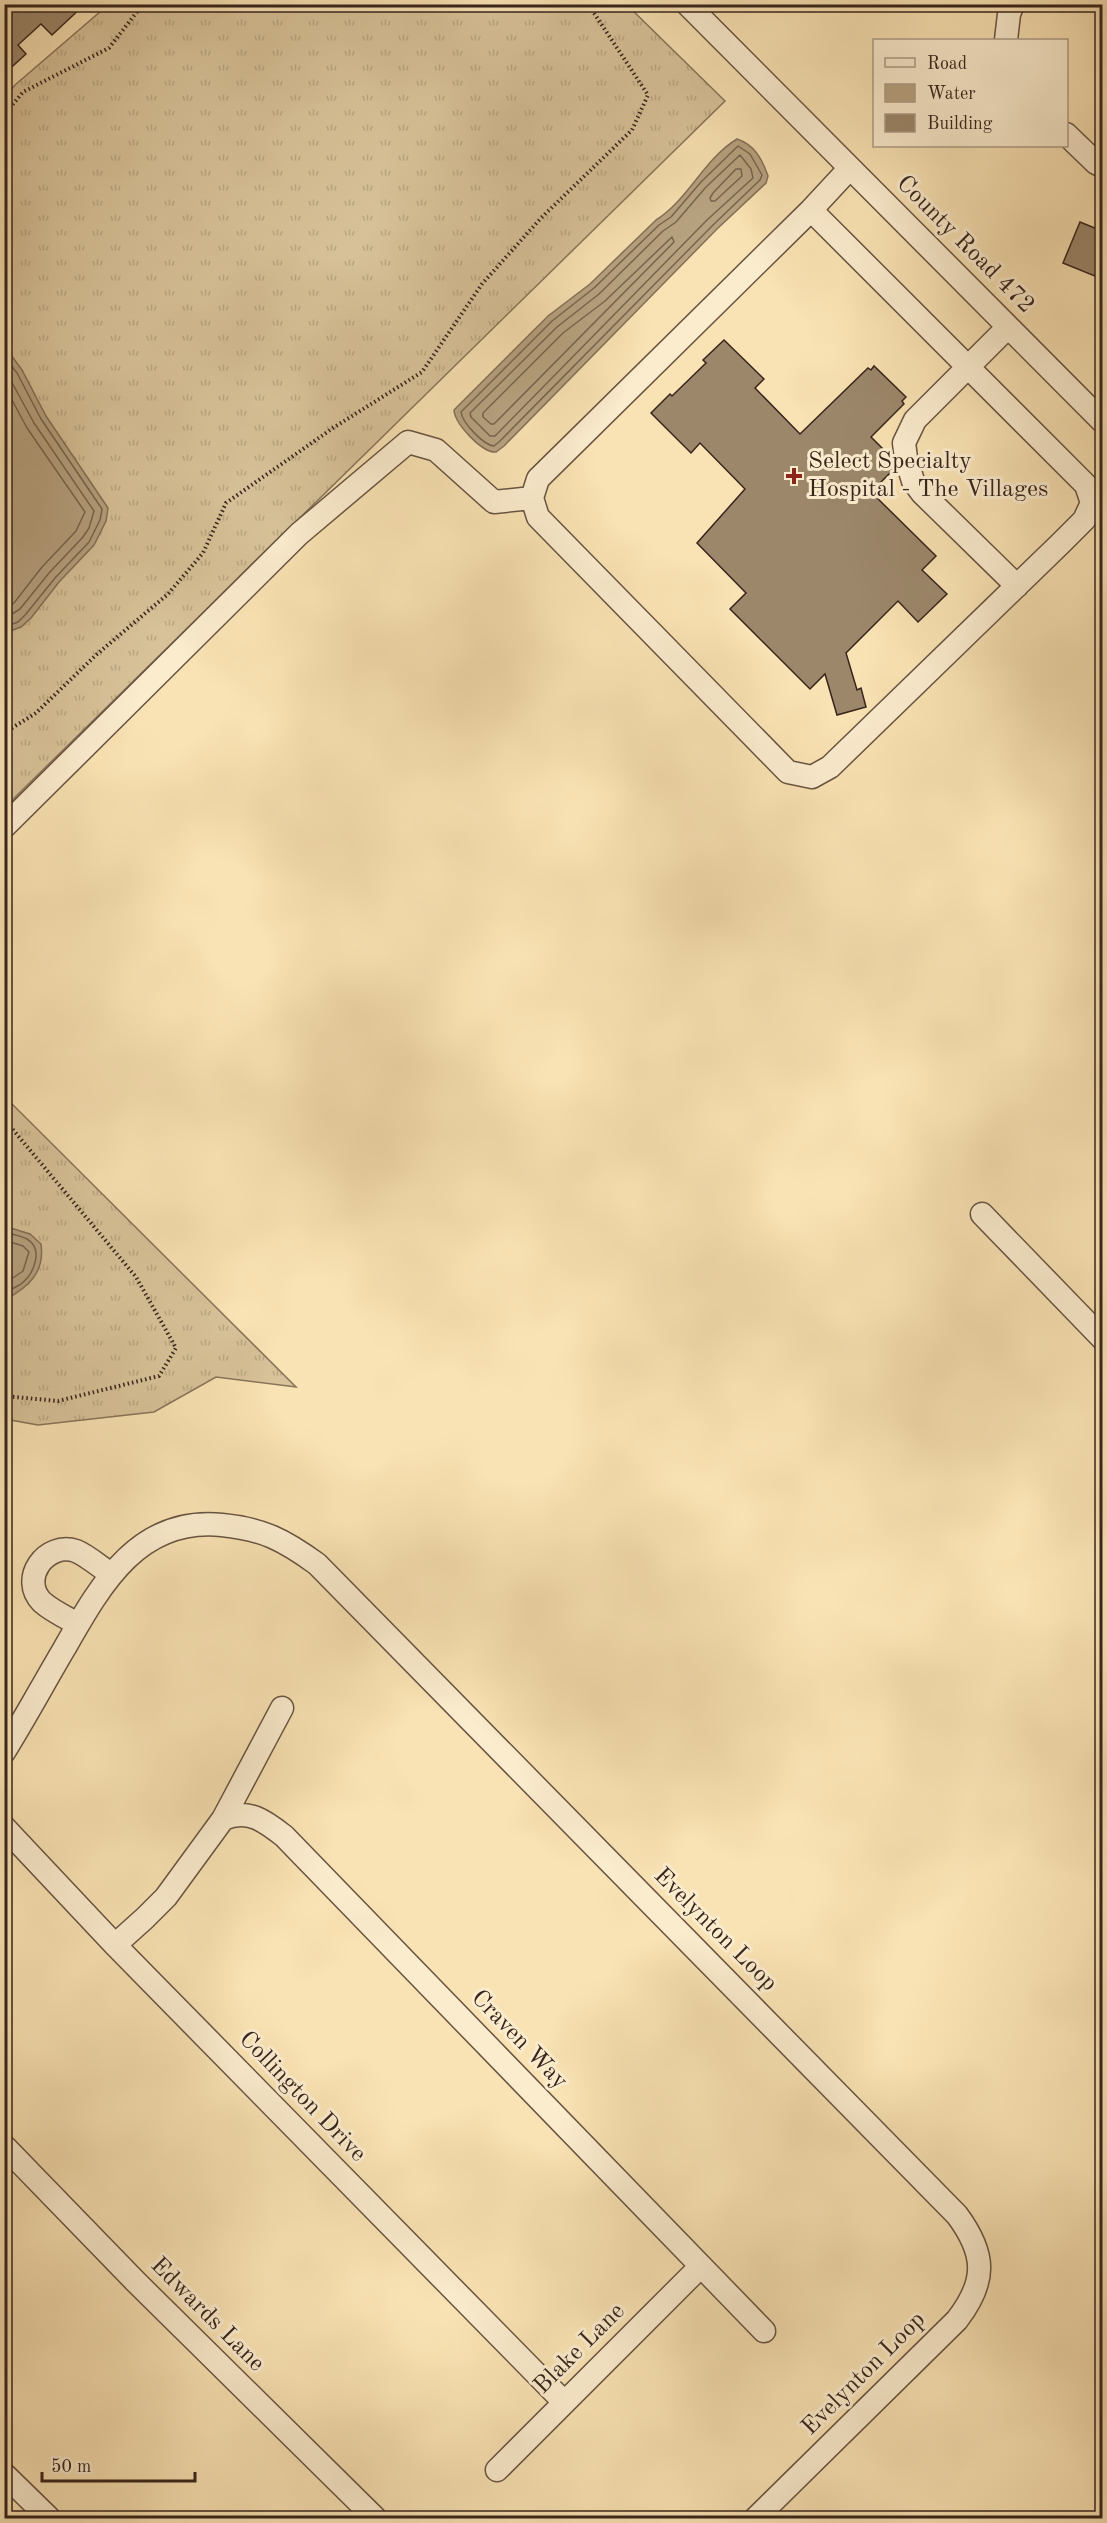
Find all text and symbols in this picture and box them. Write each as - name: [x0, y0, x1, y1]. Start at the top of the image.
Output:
- legend: [873, 39, 1068, 147]
- text: Road: [927, 55, 967, 73]
- text: Water: [927, 85, 976, 103]
- text: Building: [927, 115, 993, 133]
- street label: County Road 472: [892, 172, 1038, 318]
- place label: Select Specialty Hospital - The Villages: [808, 450, 1048, 502]
- marker: Select Specialty Hospital - The Villages: [785, 467, 803, 485]
- street label: Evelynton Loop: [649, 1864, 781, 1996]
- street label: Craven Way: [466, 1986, 572, 2094]
- street label: Collington Drive: [234, 2027, 370, 2167]
- street label: Edwards Lane: [145, 2253, 269, 2377]
- street label: Blake Lane: [530, 2299, 630, 2399]
- street label: Evelynton Loop: [798, 2308, 930, 2440]
- scale bar: [42, 2445, 195, 2483]
- text: 50 m: [51, 2458, 91, 2476]

